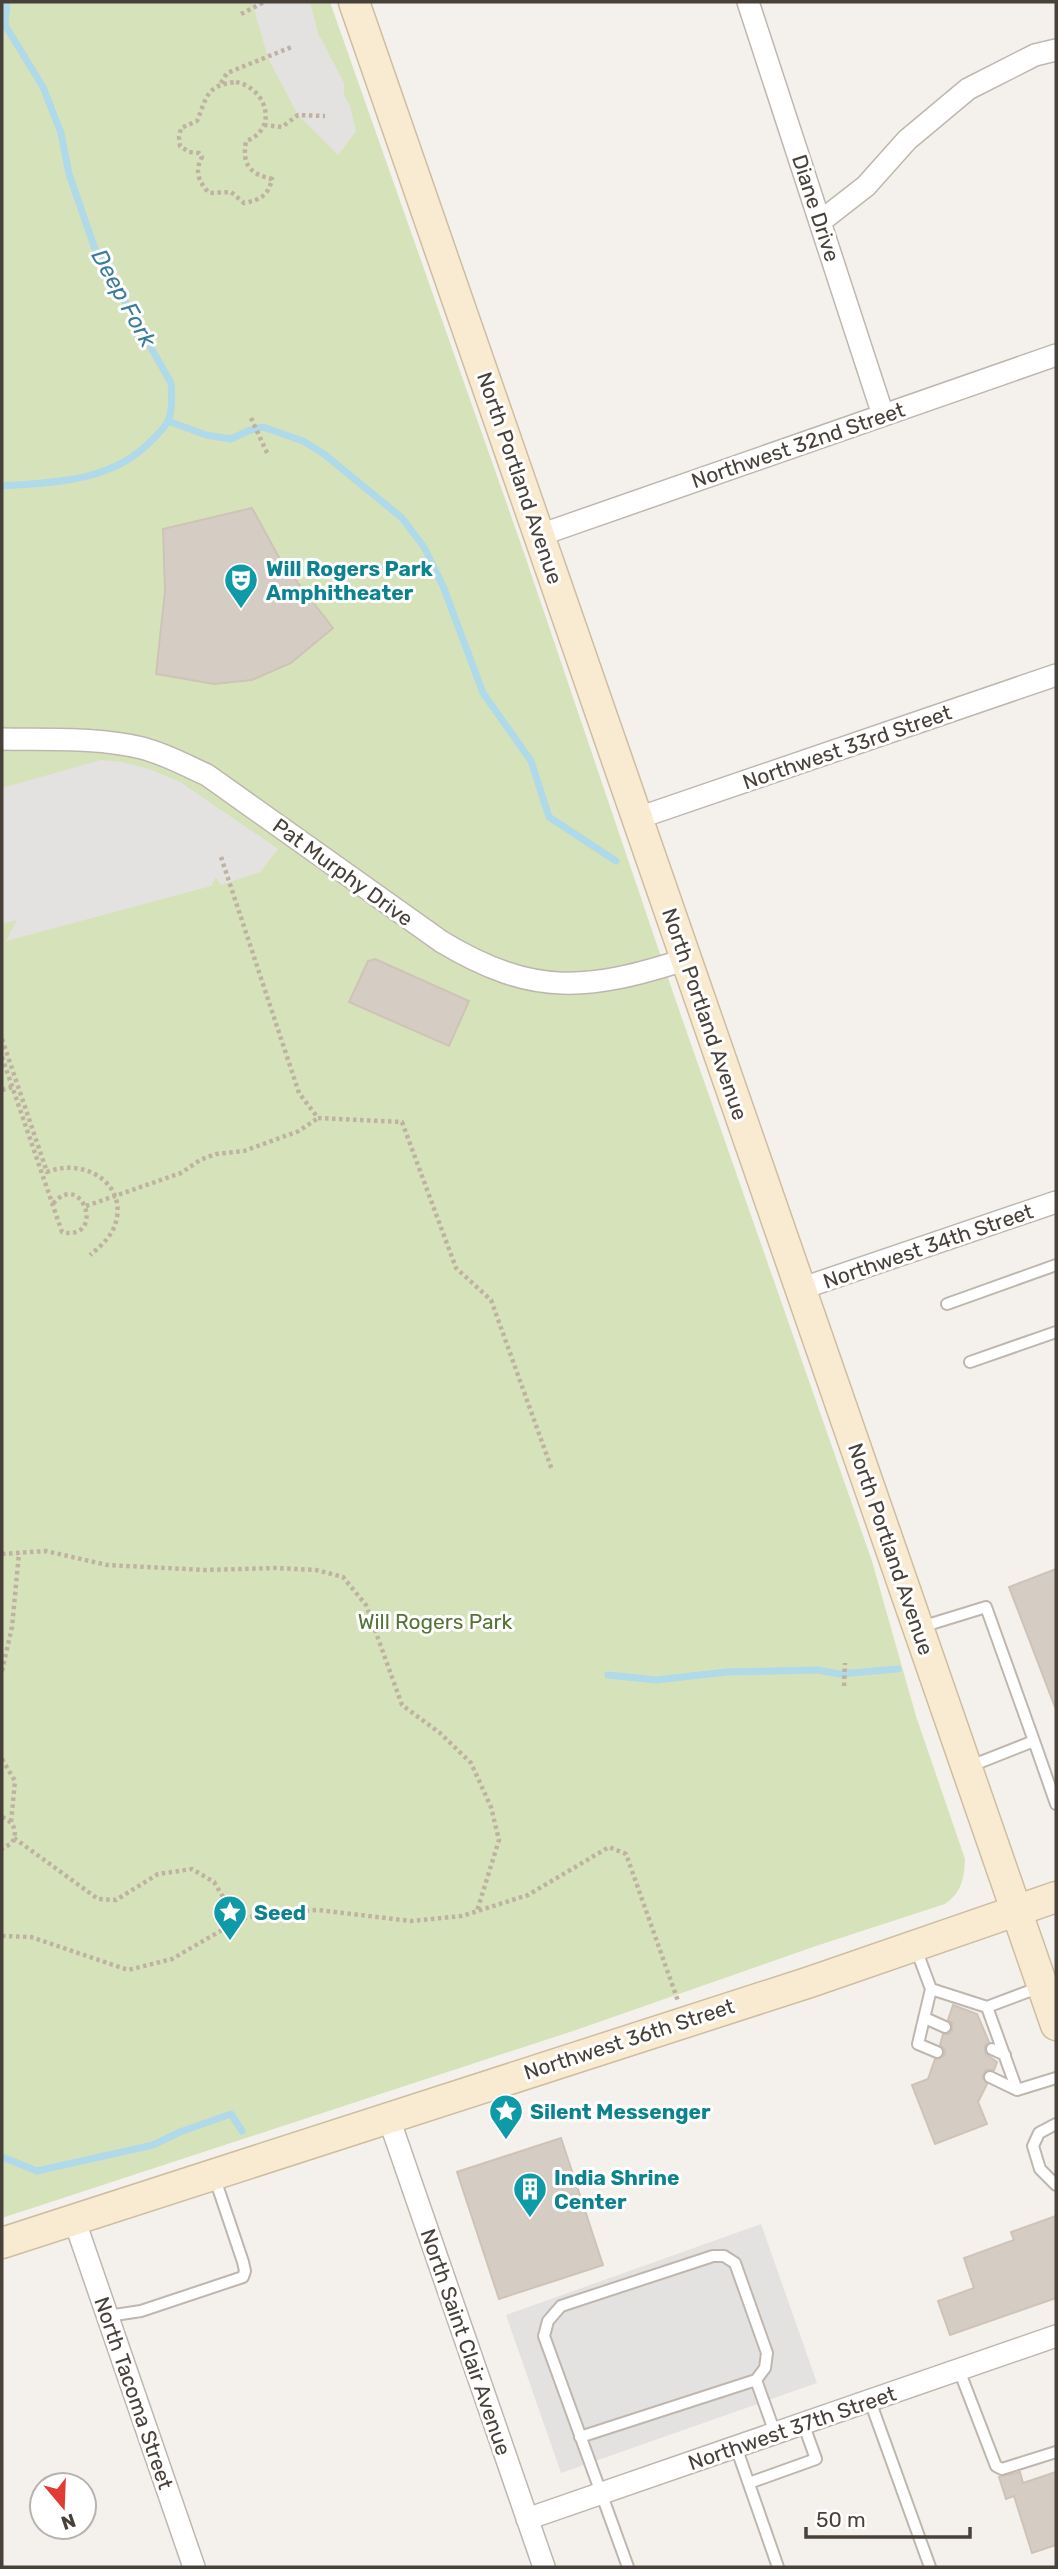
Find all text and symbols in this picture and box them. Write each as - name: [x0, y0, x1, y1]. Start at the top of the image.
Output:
- street label: Diane Drive: [787, 151, 845, 265]
- water label: Deep Fork: [86, 244, 163, 353]
- street label: North Portland Avenue: [472, 369, 568, 587]
- street label: Northwest 32nd Street: [688, 397, 908, 493]
- place label: Will Rogers Park Amphitheater: [266, 556, 433, 605]
- theatre icon: Will Rogers Park Amphitheater: [222, 561, 260, 610]
- street label: Northwest 33rd Street: [739, 699, 955, 795]
- street label: Pat Murphy Drive: [268, 813, 418, 931]
- street label: North Portland Avenue: [657, 905, 753, 1123]
- street label: Northwest 34th Street: [820, 1198, 1036, 1294]
- street label: North Portland Avenue: [843, 1440, 939, 1658]
- park label: Will Rogers Park: [358, 1609, 513, 1634]
- place icon: Seed: [211, 1893, 249, 1942]
- place label: Seed: [254, 1900, 306, 1925]
- street label: Northwest 36th Street: [521, 1993, 737, 2085]
- place icon: Silent Messenger: [487, 2092, 525, 2141]
- place label: Silent Messenger: [530, 2099, 711, 2124]
- place label: India Shrine Center: [554, 2165, 680, 2214]
- building icon: India Shrine Center: [511, 2170, 549, 2219]
- street label: North Saint Clair Avenue: [415, 2225, 517, 2459]
- street label: North Tacoma Street: [89, 2294, 179, 2492]
- street label: Northwest 37th Street: [685, 2381, 899, 2475]
- north arrow: [28, 2471, 98, 2541]
- scale bar: [806, 2496, 970, 2540]
- text: 50 m: [816, 2507, 866, 2532]
- text: N: [58, 2509, 79, 2535]

